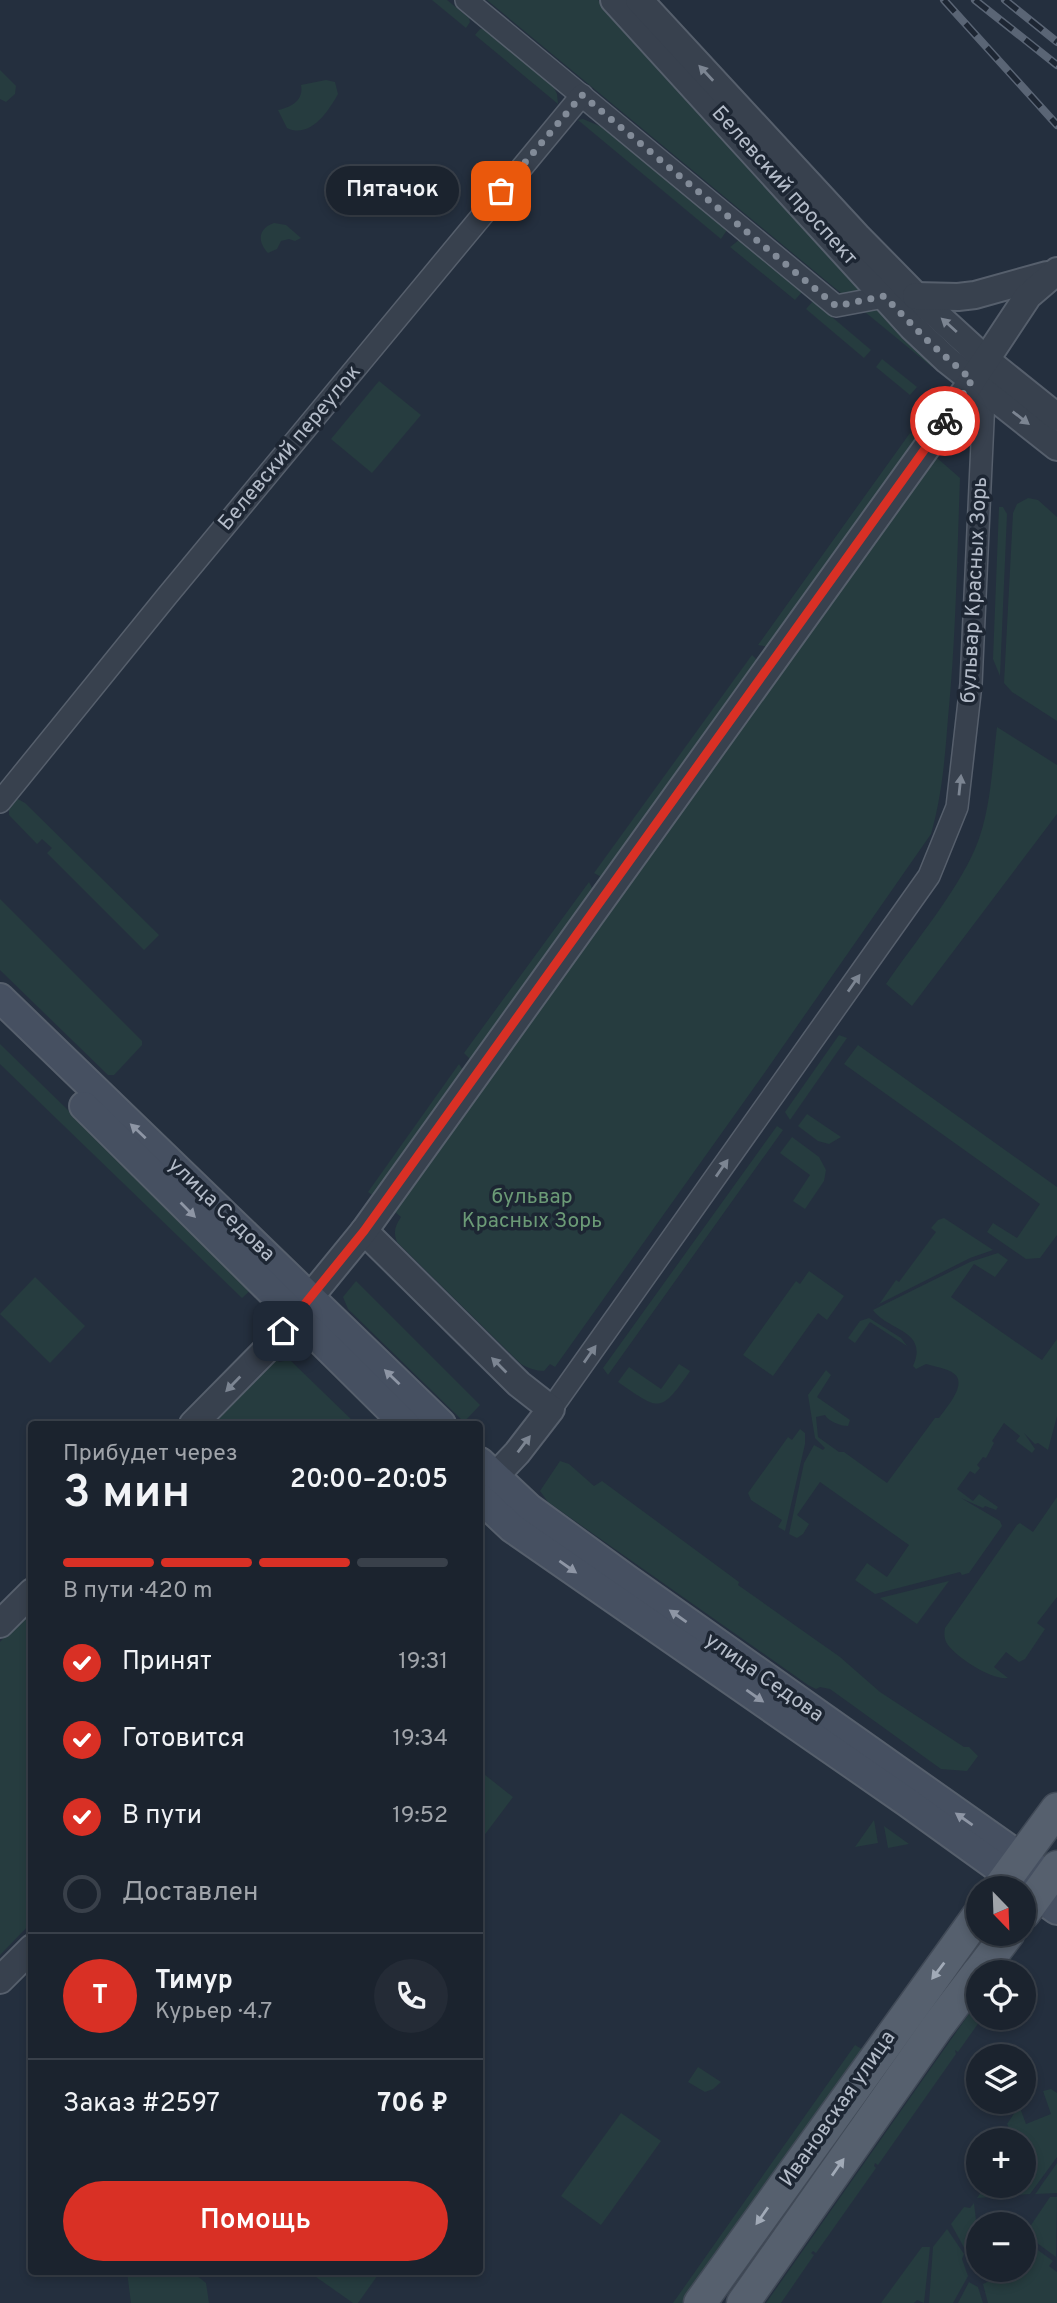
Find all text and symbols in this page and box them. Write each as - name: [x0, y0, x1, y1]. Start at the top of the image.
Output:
- one-way arrow: [699, 65, 715, 82]
- street label: Белевский проспект: [705, 100, 863, 272]
- pin: [471, 161, 531, 221]
- callout: Пятачок: [326, 166, 459, 216]
- icon: bag: [482, 172, 520, 210]
- text: Пятачок: [346, 176, 439, 205]
- one-way arrow: [940, 317, 958, 333]
- street label: Белевский переулок: [213, 359, 367, 537]
- courier: [910, 386, 980, 456]
- icon: bike: [926, 402, 964, 440]
- one-way arrow: [1012, 411, 1030, 425]
- street label: бульвар Красных Зорь: [956, 476, 994, 704]
- one-way arrow: [955, 774, 966, 796]
- one-way arrow: [847, 974, 861, 992]
- one-way arrow: [129, 1123, 147, 1139]
- street label: улица Седова: [162, 1152, 280, 1268]
- one-way arrow: [715, 1159, 729, 1177]
- park label: бульвар Красных Зорь: [462, 1184, 602, 1235]
- one-way arrow: [179, 1201, 196, 1217]
- pin: [253, 1301, 313, 1361]
- icon: home: [264, 1312, 302, 1350]
- one-way arrow: [583, 1345, 597, 1363]
- one-way arrow: [491, 1356, 508, 1373]
- one-way arrow: [384, 1368, 401, 1385]
- one-way arrow: [225, 1375, 241, 1392]
- one-way arrow: [517, 1435, 531, 1454]
- text: Прибудет через: [63, 1440, 238, 1469]
- text: 20:00–20:05: [290, 1464, 448, 1497]
- text: 3 мин: [63, 1465, 190, 1524]
- one-way arrow: [559, 1560, 577, 1574]
- text: В пути · 420 m: [63, 1577, 213, 1606]
- one-way arrow: [669, 1609, 687, 1623]
- street label: улица Седова: [699, 1627, 829, 1729]
- icon: check: [63, 1644, 101, 1682]
- text: Принят: [122, 1646, 212, 1679]
- text: 19:31: [398, 1648, 448, 1677]
- one-way arrow: [746, 1689, 764, 1703]
- icon: check: [63, 1721, 101, 1759]
- text: Готовится: [122, 1723, 245, 1756]
- text: 19:34: [392, 1725, 448, 1754]
- icon: check: [63, 1798, 101, 1836]
- text: В пути: [122, 1800, 202, 1833]
- text: 19:52: [392, 1802, 448, 1831]
- one-way arrow: [955, 1812, 973, 1826]
- north arrow: [966, 1876, 1036, 1946]
- map controls: [966, 1876, 1036, 2282]
- text: Доставлен: [122, 1877, 258, 1910]
- button: phone: [374, 1959, 448, 2033]
- button: locate: [966, 1960, 1036, 2030]
- one-way arrow: [931, 1962, 945, 1980]
- text: Тимур: [155, 1965, 233, 1998]
- text: Т: [92, 1980, 108, 2013]
- text: Курьер · 4.7: [155, 1998, 272, 2027]
- street label: Ивановская улица: [774, 2026, 902, 2192]
- button: layers: [966, 2044, 1036, 2114]
- text: Заказ #2597: [63, 2088, 220, 2121]
- text: 706 ₽: [377, 2088, 448, 2121]
- button: +: [966, 2128, 1036, 2198]
- one-way arrow: [831, 2158, 845, 2176]
- button: Помощь: [63, 2181, 448, 2261]
- one-way arrow: [756, 2207, 770, 2225]
- button: −: [966, 2212, 1036, 2282]

